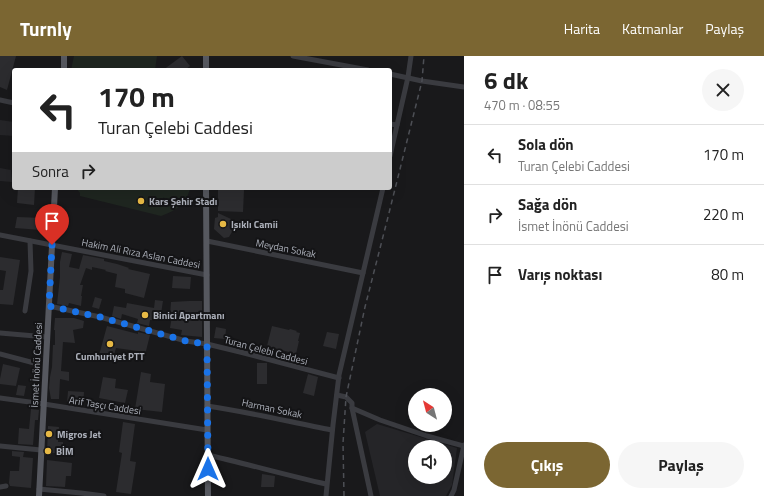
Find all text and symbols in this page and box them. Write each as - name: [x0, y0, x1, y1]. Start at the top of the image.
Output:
- text: Turnly: [20, 14, 72, 43]
- text: Harita: [564, 18, 600, 39]
- text: Katmanlar: [622, 18, 683, 39]
- text: Paylaş: [705, 18, 744, 39]
- text: 6 dk: [484, 62, 528, 98]
- button: close: [702, 69, 744, 111]
- text: 170 m: [98, 75, 175, 118]
- icon: left: [32, 84, 84, 136]
- text: 470 m · 08:55: [484, 95, 560, 115]
- text: Turan Çelebi Caddesi: [98, 114, 253, 141]
- text: Sola dön: [518, 133, 574, 156]
- text: 170 m: [703, 143, 744, 166]
- icon: left: [484, 144, 506, 166]
- text: Turan Çelebi Caddesi: [518, 156, 630, 176]
- text: Sonra: [32, 160, 69, 183]
- icon: right: [77, 160, 99, 182]
- text: Sağa dön: [518, 193, 577, 216]
- place label: Kars Şehir Stadı: [149, 194, 217, 209]
- marker: Kars Şehir Stadı: [136, 196, 146, 206]
- text: 220 m: [703, 203, 744, 226]
- pin: [35, 204, 69, 245]
- icon: right: [484, 204, 506, 226]
- icon: arrive: [41, 210, 63, 232]
- text: İsmet İnönü Caddesi: [518, 216, 629, 236]
- place label: Işıklı Camii: [231, 217, 278, 232]
- marker: Işıklı Camii: [218, 219, 228, 229]
- street label: Hakim Ali Rıza Aslan Caddesi: [80, 235, 201, 272]
- street label: Meydan Sokak: [254, 235, 318, 262]
- text: Varış noktası: [518, 263, 602, 286]
- text: 80 m: [711, 263, 744, 286]
- icon: arrive: [484, 264, 506, 286]
- place label: Binici Apartmanı: [153, 308, 225, 323]
- marker: Binici Apartmanı: [140, 310, 150, 320]
- street label: İsmet İnönü Caddesi: [27, 322, 46, 408]
- street label: Turan Çelebi Caddesi: [222, 332, 309, 369]
- marker: Cumhuriyet PTT: [105, 339, 115, 349]
- place label: Cumhuriyet PTT: [76, 349, 145, 364]
- north arrow: [408, 388, 452, 432]
- map controls: [408, 388, 452, 484]
- street label: Arif Taşçı Caddesi: [68, 392, 142, 419]
- street label: Harman Sokak: [240, 395, 304, 422]
- place label: Migros Jet: [57, 427, 102, 442]
- marker: Migros Jet: [44, 429, 54, 439]
- button: sound: [408, 440, 452, 484]
- button: Çıkış: [484, 442, 610, 488]
- button: Paylaş: [618, 442, 744, 488]
- place label: BİM: [56, 444, 74, 459]
- marker: BİM: [43, 446, 53, 456]
- position arrow: [187, 448, 229, 490]

